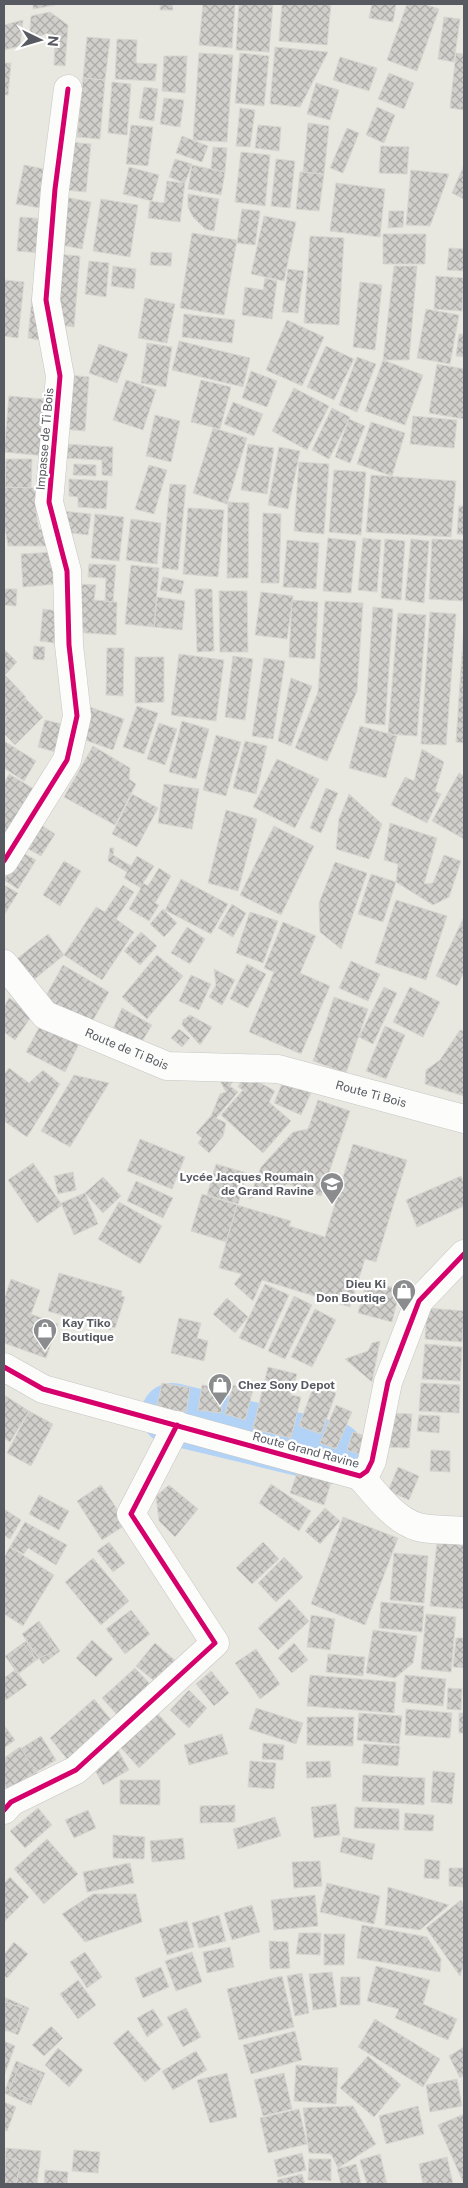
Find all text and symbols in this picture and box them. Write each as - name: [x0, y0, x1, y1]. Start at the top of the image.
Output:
- north arrow: [15, 15, 65, 65]
- text: N: [45, 35, 61, 47]
- street label: Impasse de Ti Bois: [34, 387, 56, 491]
- street label: Route de Ti Bois: [83, 1025, 171, 1073]
- street label: Route Ti Bois: [334, 1078, 408, 1110]
- place label: Lycée Jacques Roumain de Grand Ravine: [180, 1170, 314, 1198]
- school or university icon: Lycée Jacques Roumain de Grand Ravine: [319, 1171, 345, 1205]
- place label: Dieu Ki Don Boutiqe: [316, 1277, 386, 1305]
- shop icon: Dieu Ki Don Boutiqe: [391, 1278, 417, 1312]
- place label: Kay Tiko Boutique: [62, 1316, 114, 1344]
- shop icon: Kay Tiko Boutique: [32, 1317, 58, 1351]
- shop icon: Chez Sony Depot: [207, 1372, 233, 1406]
- place label: Chez Sony Depot: [238, 1378, 335, 1392]
- street label: Route Grand Ravine: [251, 1429, 361, 1471]

